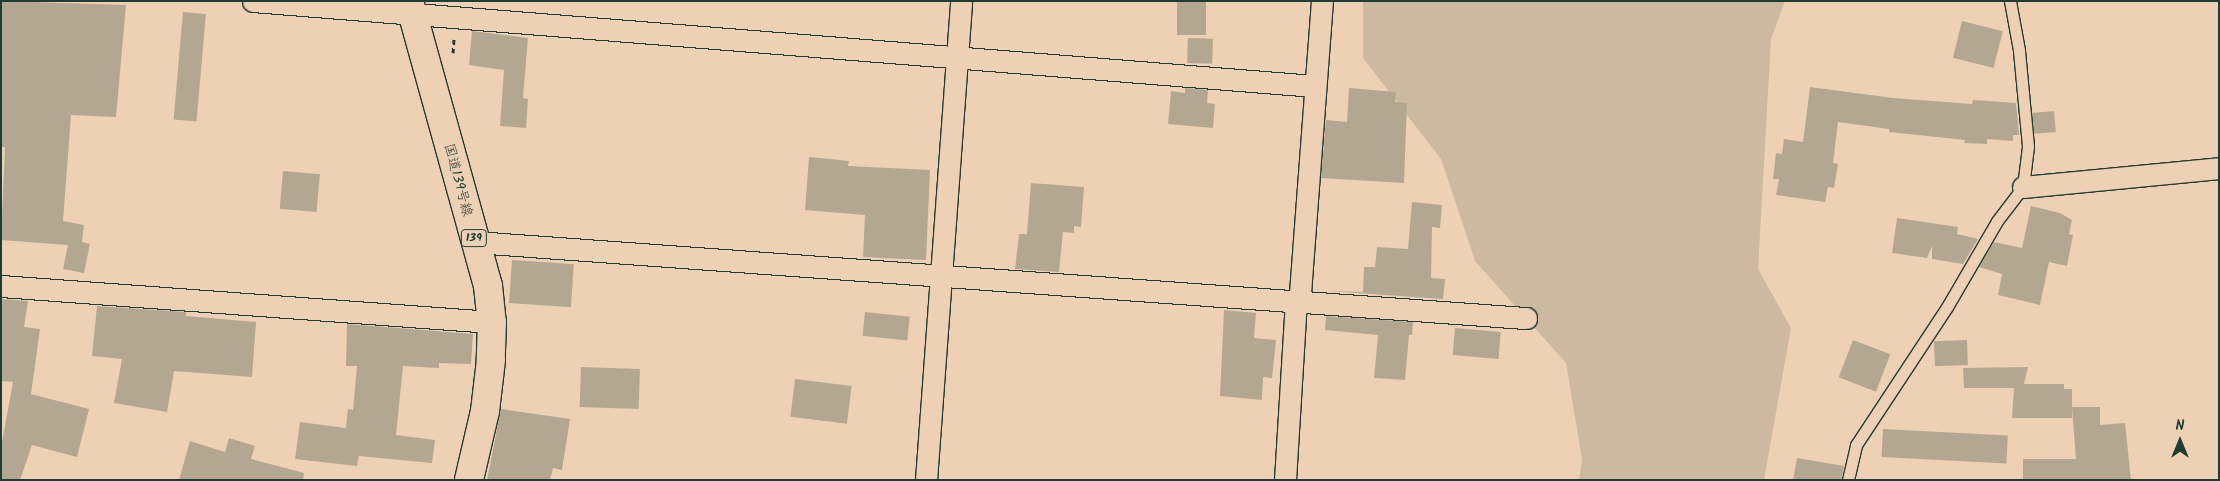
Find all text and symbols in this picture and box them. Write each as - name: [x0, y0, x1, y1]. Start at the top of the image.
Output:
- street label: 国道139号線: [440, 141, 476, 219]
- road number: 139: [460, 228, 488, 248]
- text: N: [2176, 415, 2184, 437]
- north arrow: [2155, 416, 2205, 466]

